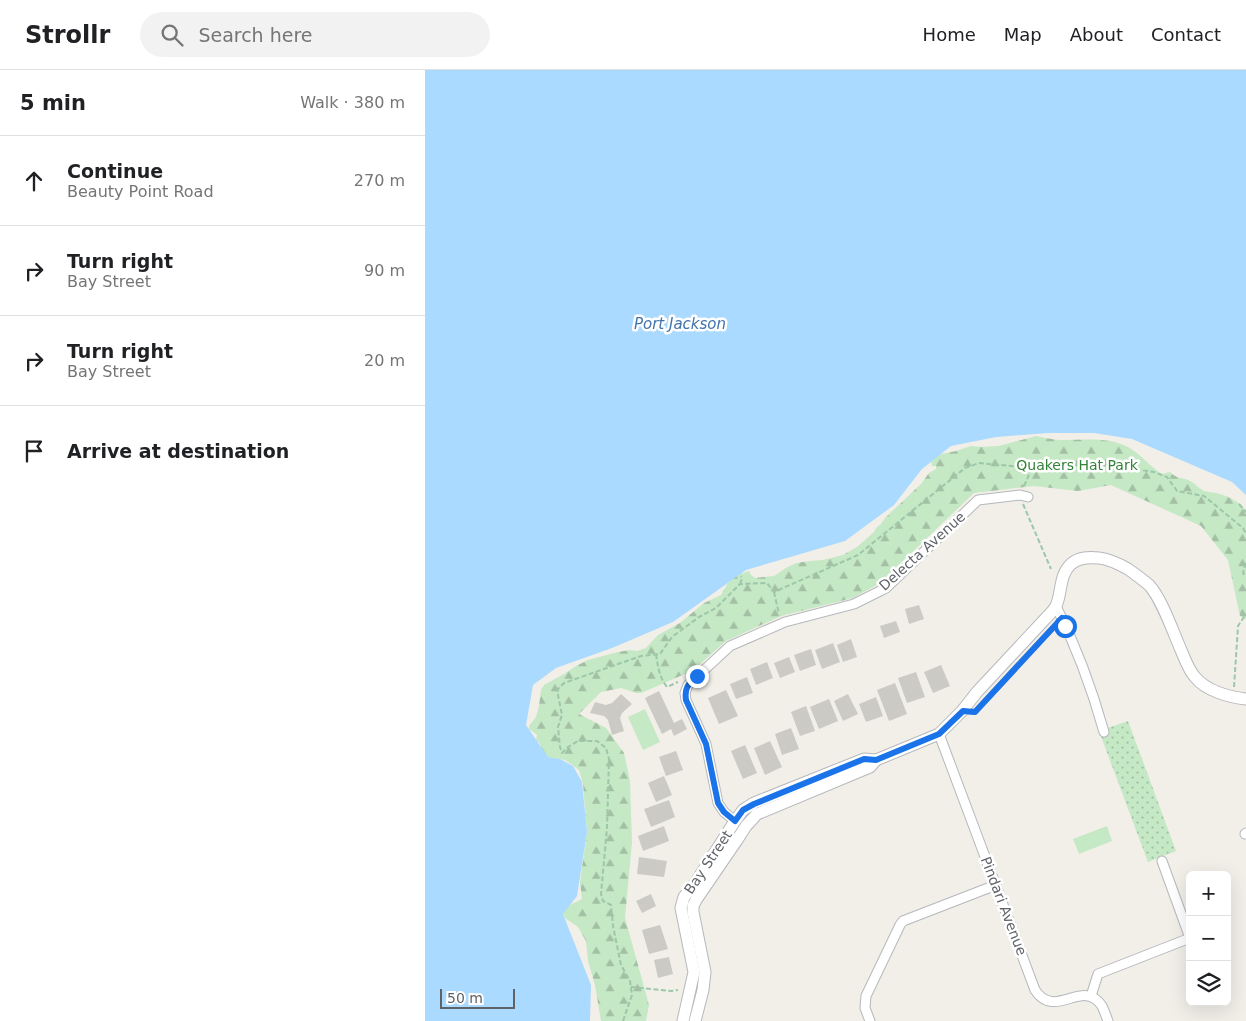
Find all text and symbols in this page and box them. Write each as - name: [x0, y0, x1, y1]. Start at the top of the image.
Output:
- search box: [140, 12, 490, 57]
- text: Strollr: [25, 21, 110, 49]
- icon: search: [158, 21, 186, 49]
- text: Search here: [198, 24, 313, 46]
- text: Home: [923, 24, 976, 45]
- text: Map: [1004, 24, 1042, 45]
- text: About: [1070, 24, 1123, 45]
- text: Contact: [1151, 24, 1221, 45]
- text: 5 min: [20, 91, 86, 115]
- text: Walk · 380 m: [300, 93, 405, 112]
- text: Continue: [67, 160, 163, 182]
- icon: ahead: [20, 167, 48, 195]
- text: 270 m: [354, 171, 405, 190]
- text: Beauty Point Road: [67, 182, 214, 201]
- text: Turn right: [67, 250, 173, 272]
- icon: right: [20, 257, 48, 285]
- text: 90 m: [364, 261, 405, 280]
- text: Bay Street: [67, 272, 151, 291]
- water label: Port Jackson: [634, 315, 726, 333]
- text: Turn right: [67, 340, 173, 362]
- icon: right: [20, 347, 48, 375]
- text: 20 m: [364, 351, 405, 370]
- text: Bay Street: [67, 362, 151, 381]
- icon: arrive: [20, 437, 48, 465]
- text: Arrive at destination: [67, 440, 289, 462]
- park label: Quakers Hat Park: [1016, 457, 1139, 473]
- street label: Delecta Avenue: [876, 508, 968, 594]
- route start: [1054, 615, 1077, 638]
- route end: [686, 665, 709, 688]
- street label: Bay Street: [681, 827, 735, 897]
- street label: Pindari Avenue: [978, 854, 1030, 958]
- map controls: [1186, 871, 1231, 1006]
- button: +: [1186, 871, 1231, 916]
- button: −: [1186, 916, 1231, 961]
- button: layers: [1186, 961, 1231, 1006]
- scale bar: [440, 986, 515, 1009]
- text: 50 m: [447, 990, 483, 1006]

